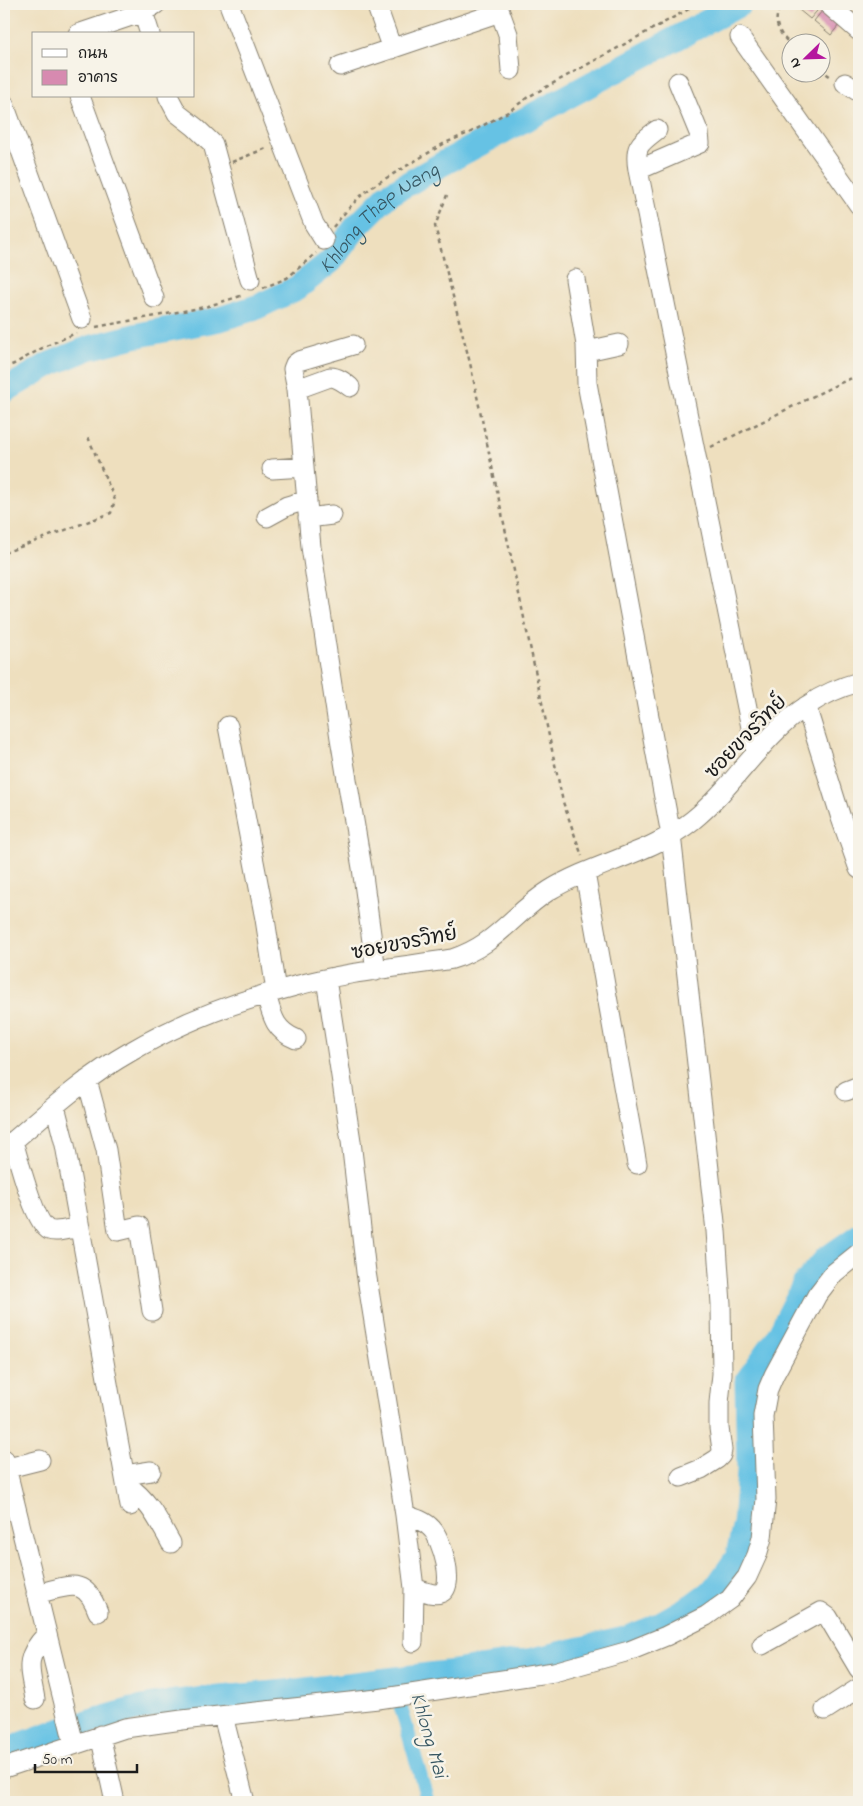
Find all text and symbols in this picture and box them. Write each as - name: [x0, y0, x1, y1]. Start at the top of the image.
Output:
- legend: [32, 32, 195, 98]
- north arrow: [780, 32, 830, 82]
- text: ถนน: [78, 43, 107, 65]
- text: N: [784, 54, 807, 71]
- text: อาคาร: [78, 67, 118, 89]
- water label: Khlong Thap Nang: [314, 156, 446, 282]
- street label: ซอยขจรวิทย์: [698, 688, 795, 786]
- street label: ซอยขจรวิทย์: [349, 919, 460, 969]
- water label: Khlong Mai: [401, 1689, 455, 1784]
- scale bar: [35, 1741, 138, 1773]
- text: 50 m: [42, 1749, 73, 1771]

